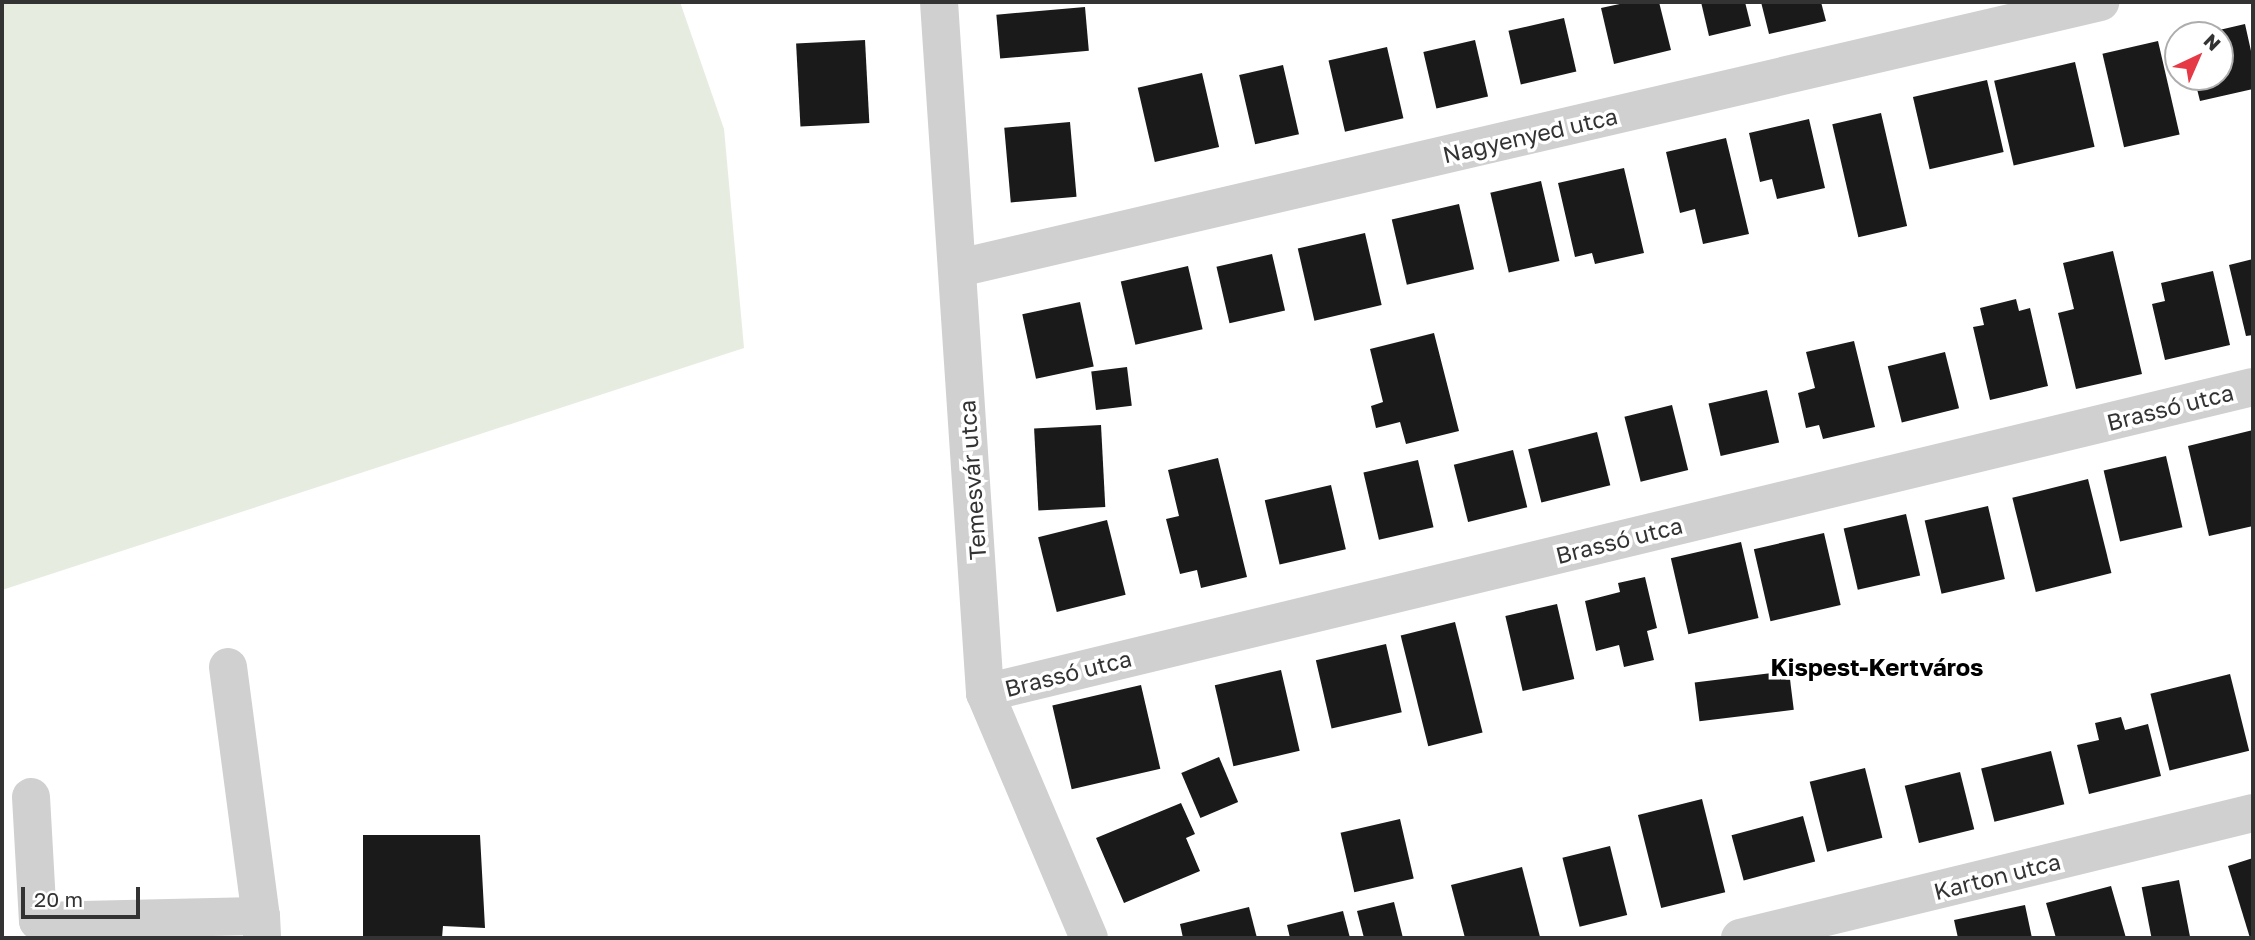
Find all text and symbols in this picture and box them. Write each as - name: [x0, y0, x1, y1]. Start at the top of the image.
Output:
- north arrow: [2164, 21, 2234, 91]
- text: N: [2199, 29, 2226, 55]
- street label: Nagyenyed utca: [1440, 101, 1620, 169]
- street label: Brassó utca: [2104, 378, 2236, 436]
- street label: Temesvár utca: [953, 399, 991, 561]
- street label: Brassó utca: [1553, 511, 1685, 569]
- street label: Brassó utca: [1002, 644, 1134, 702]
- district label: Kispest-Kertváros: [1770, 653, 1984, 681]
- street label: Karton utca: [1931, 847, 2063, 905]
- scale bar: [24, 874, 144, 918]
- text: 20 m: [34, 886, 83, 912]

